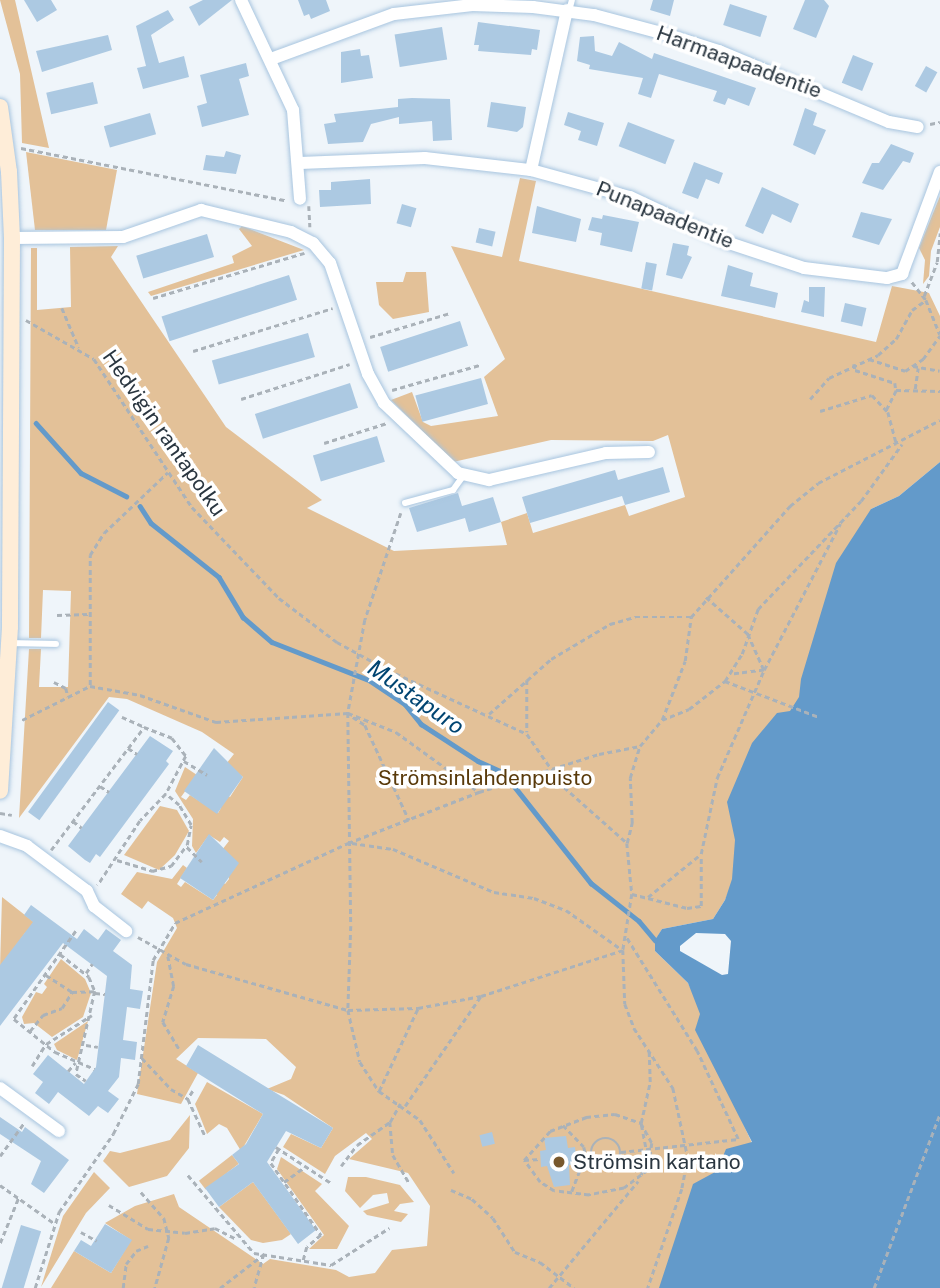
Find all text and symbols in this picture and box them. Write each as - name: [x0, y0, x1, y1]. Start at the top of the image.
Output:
- street label: Harmaapaadentie: [653, 20, 825, 104]
- street label: Punapaadentie: [592, 176, 738, 254]
- street label: Hedvigin rantapolku: [97, 345, 231, 521]
- water label: Mustapuro: [362, 654, 470, 740]
- park label: Strömsinlahdenpuisto: [378, 765, 592, 791]
- place label: Strömsin kartano: [573, 1149, 741, 1175]
- marker: Strömsin kartano: [551, 1154, 567, 1170]

